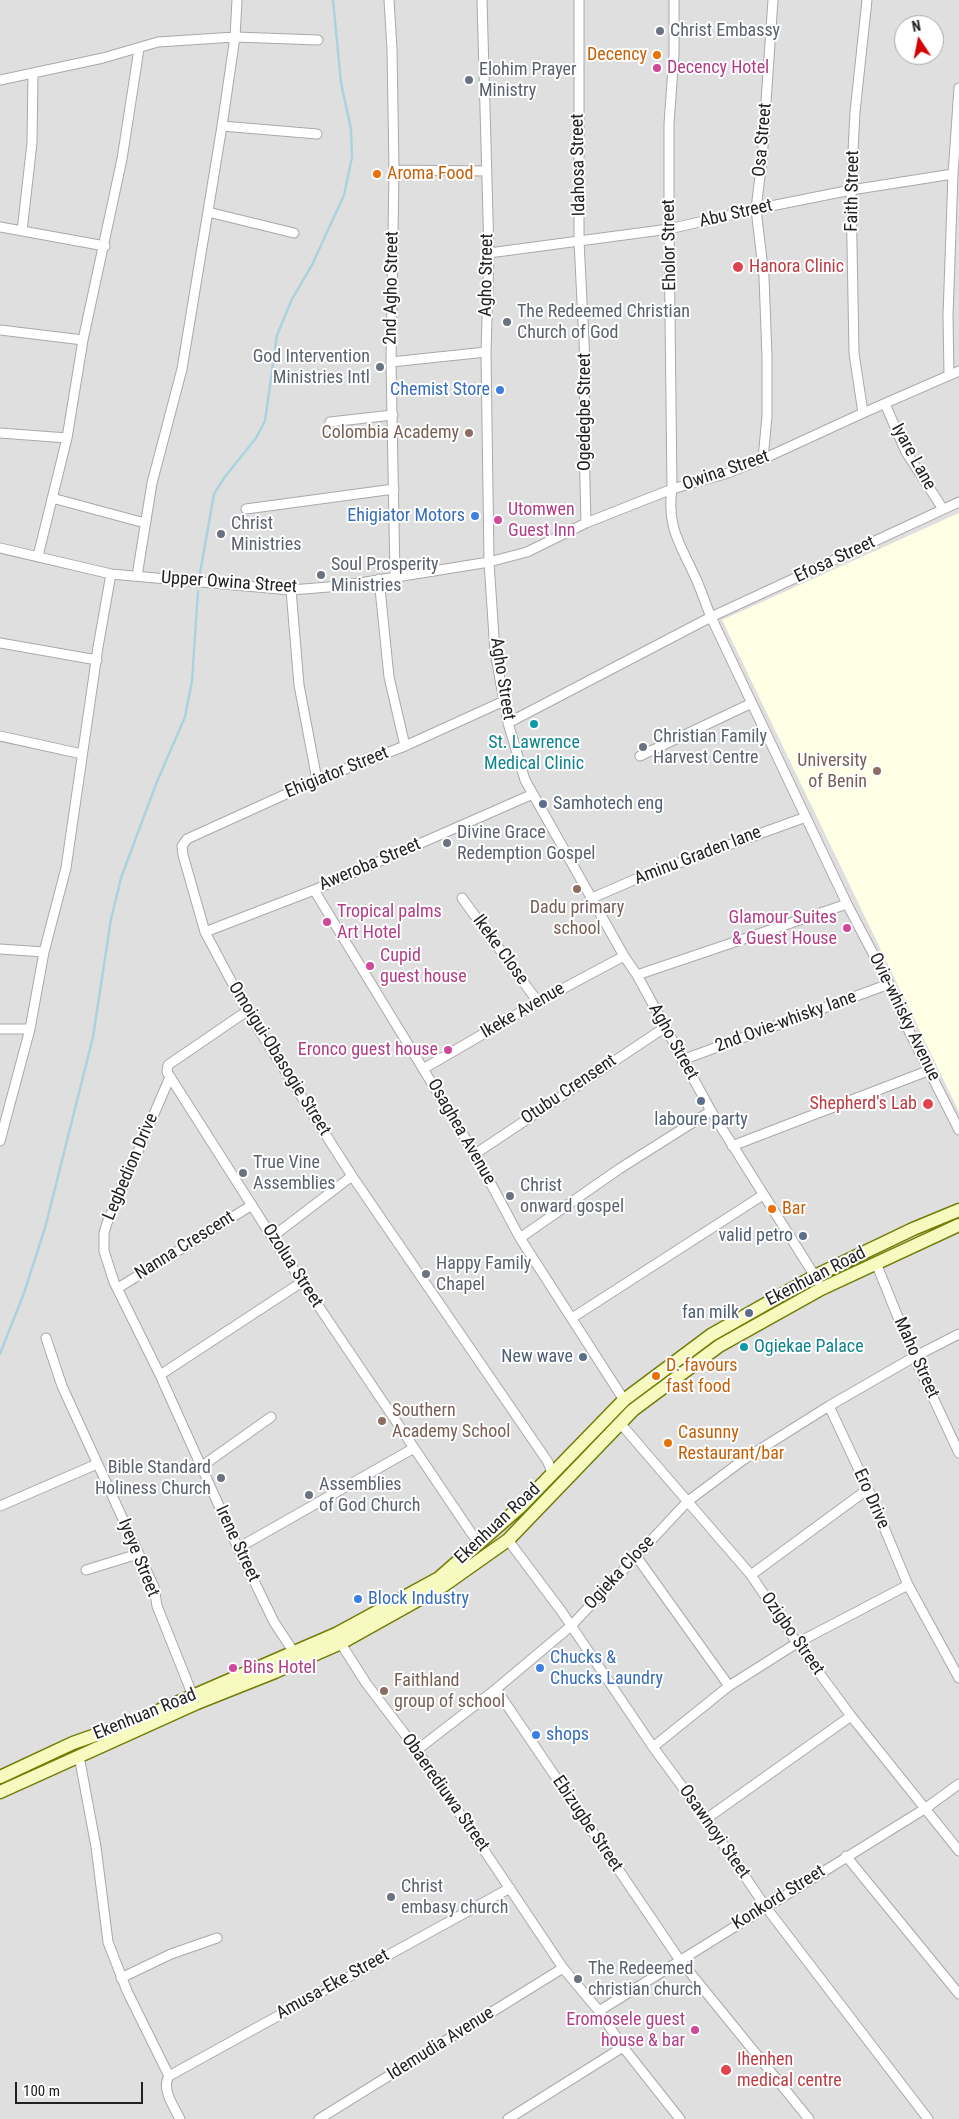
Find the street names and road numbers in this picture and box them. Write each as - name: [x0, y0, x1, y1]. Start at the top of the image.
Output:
- street label: Osa Street: [749, 102, 777, 178]
- street label: Idahosa Street: [567, 113, 591, 217]
- street label: Faith Street: [841, 150, 865, 232]
- street label: Abu Street: [697, 195, 775, 233]
- street label: Eholor Street: [658, 199, 682, 291]
- street label: 2nd Agho Street: [380, 231, 404, 345]
- street label: Agho Street: [475, 233, 499, 317]
- street label: Ogedegbe Street: [574, 353, 596, 471]
- street label: Iyare Lane: [886, 420, 940, 494]
- street label: Owina Street: [680, 446, 772, 496]
- street label: Efosa Street: [791, 532, 879, 588]
- street label: Upper Owina Street: [160, 567, 298, 599]
- street label: Agho Street: [485, 636, 519, 722]
- street label: Ehigiator Street: [282, 742, 392, 804]
- street label: Aminu Graden lane: [632, 822, 764, 890]
- street label: Aweroba Street: [316, 834, 424, 896]
- street label: Ikeke Close: [467, 911, 533, 989]
- street label: Ovie-whisky Avenue: [864, 949, 944, 1085]
- street label: Omoigui-Obasogie Street: [223, 978, 335, 1140]
- street label: Ikeke Avenue: [477, 978, 569, 1044]
- street label: 2nd Ovie-whisky lane: [712, 986, 860, 1058]
- street label: Agho Street: [643, 1000, 703, 1084]
- street label: Otubu Crensent: [517, 1050, 621, 1130]
- street label: Osaghea Avenue: [422, 1075, 500, 1189]
- street label: Legbedion Drive: [99, 1110, 163, 1224]
- street label: Nanna Crescent: [131, 1207, 239, 1285]
- street label: Ozolua Street: [257, 1220, 327, 1312]
- street label: Ekenhuan Road: [763, 1243, 869, 1311]
- street label: Maho Street: [889, 1314, 943, 1402]
- street label: Ero Drive: [848, 1466, 894, 1532]
- street label: Ekenhuan Road: [451, 1479, 545, 1569]
- street label: Irene Street: [210, 1502, 264, 1586]
- street label: Iyeye Street: [113, 1516, 163, 1600]
- street label: Ogieka Close: [580, 1532, 660, 1614]
- street label: Ozigbo Street: [756, 1589, 828, 1679]
- street label: Ekenhuan Road: [90, 1685, 200, 1745]
- street label: Obaerediuwa Street: [396, 1730, 494, 1856]
- street label: Ebizugbe Street: [547, 1772, 627, 1876]
- street label: Osawnoyi Steet: [674, 1781, 754, 1883]
- street label: Konkord Street: [729, 1861, 829, 1935]
- street label: Amusa-Eke Street: [273, 1945, 393, 2025]
- street label: Idemudia Avenue: [384, 2003, 498, 2085]

